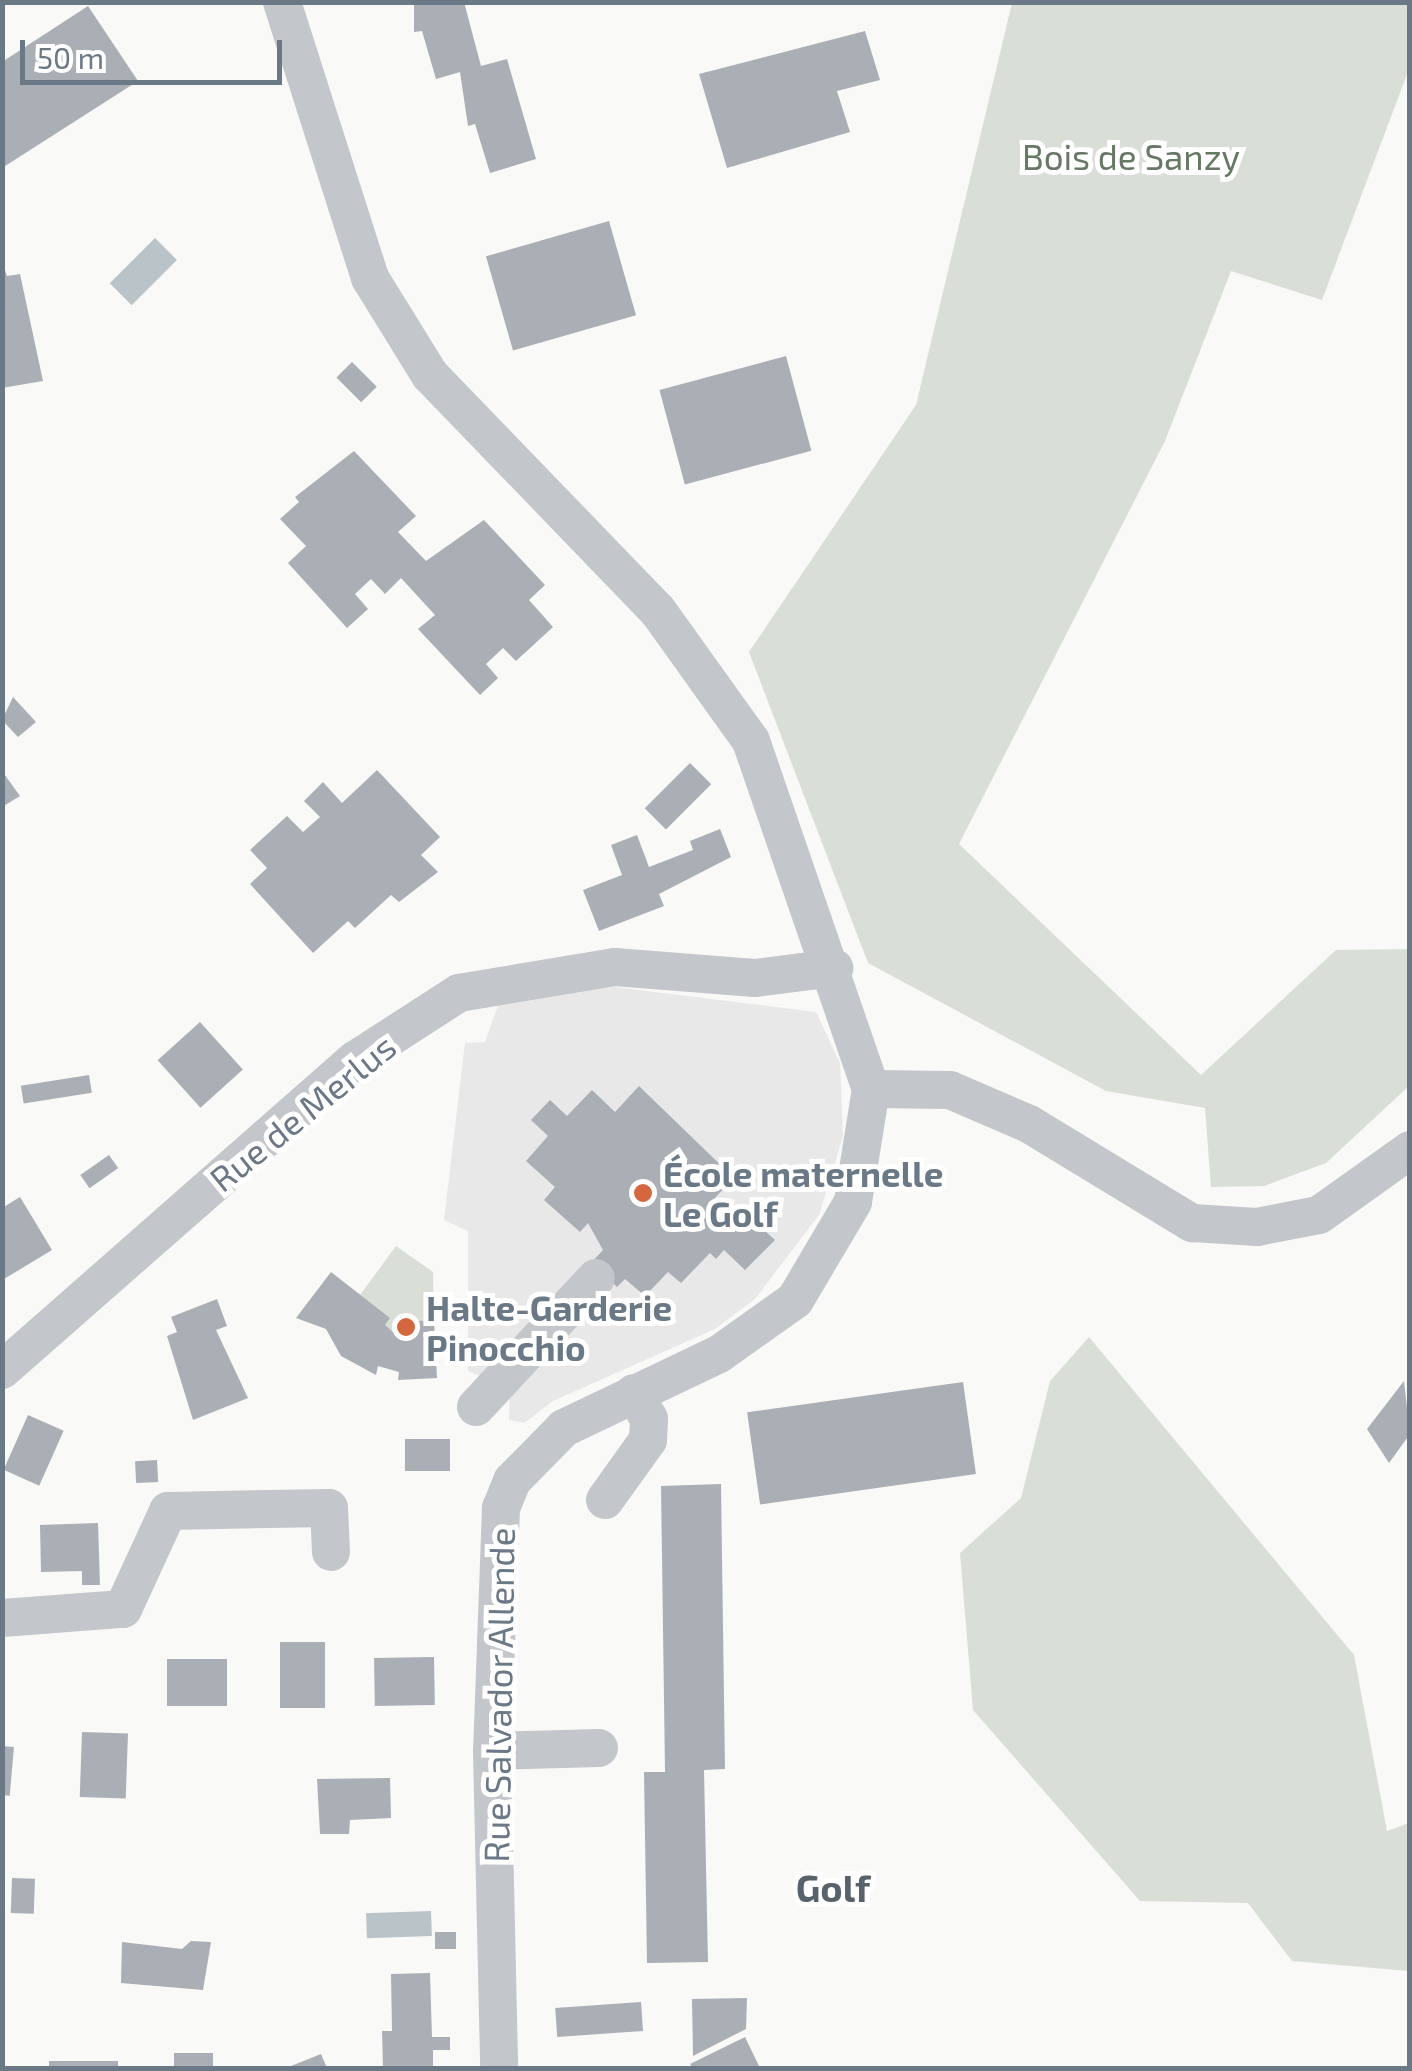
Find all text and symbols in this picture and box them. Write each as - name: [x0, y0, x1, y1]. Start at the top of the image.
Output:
- scale bar: [25, 20, 288, 82]
- text: 50 m: [37, 39, 104, 75]
- park label: Bois de Sanzy: [1022, 135, 1240, 177]
- street label: Rue de Merlus: [201, 1024, 403, 1200]
- place label: École maternelle Le Golf: [663, 1152, 943, 1234]
- marker: École maternelle Le Golf: [632, 1182, 654, 1204]
- place label: Halte-Garderie Pinocchio: [426, 1286, 672, 1368]
- marker: Halte-Garderie Pinocchio: [395, 1316, 417, 1338]
- street label: Rue Salvador Allende: [474, 1526, 522, 1864]
- district label: Golf: [796, 1865, 870, 1911]

